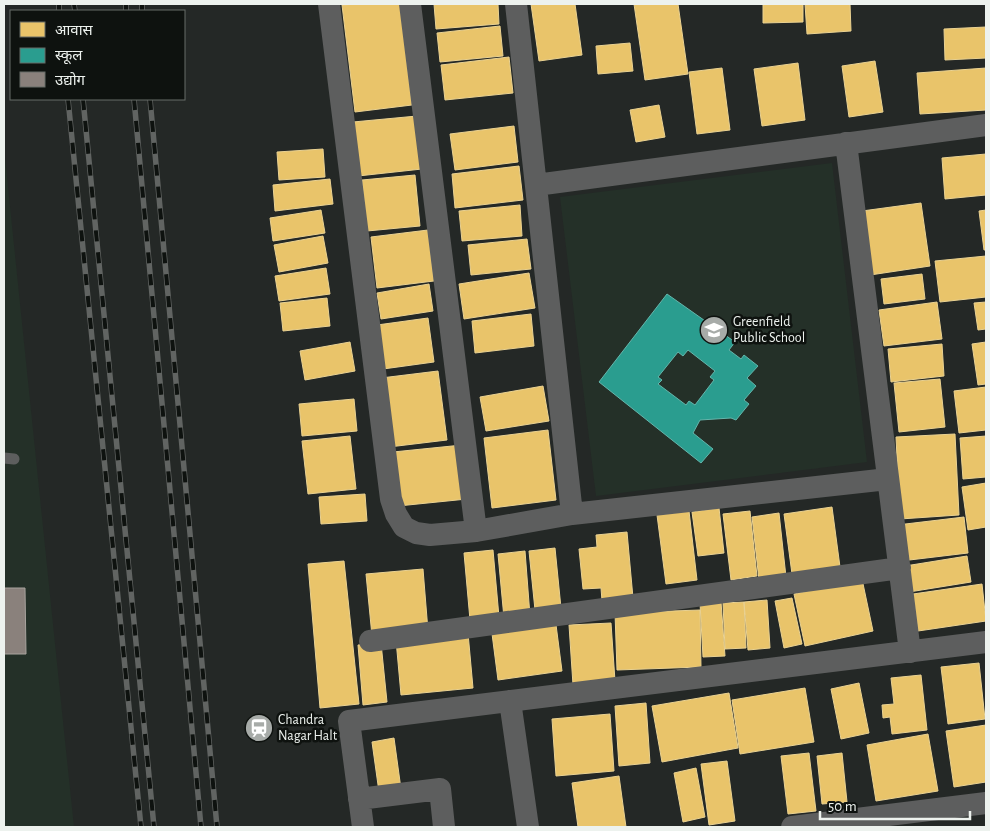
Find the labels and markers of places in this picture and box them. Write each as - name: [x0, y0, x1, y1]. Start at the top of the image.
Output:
- school or university icon: Greenfield Public School: [699, 315, 729, 345]
- place label: Greenfield Public School: [733, 315, 805, 345]
- station icon: Chandra Nagar Halt: [244, 713, 274, 743]
- place label: Chandra Nagar Halt: [278, 713, 338, 743]

